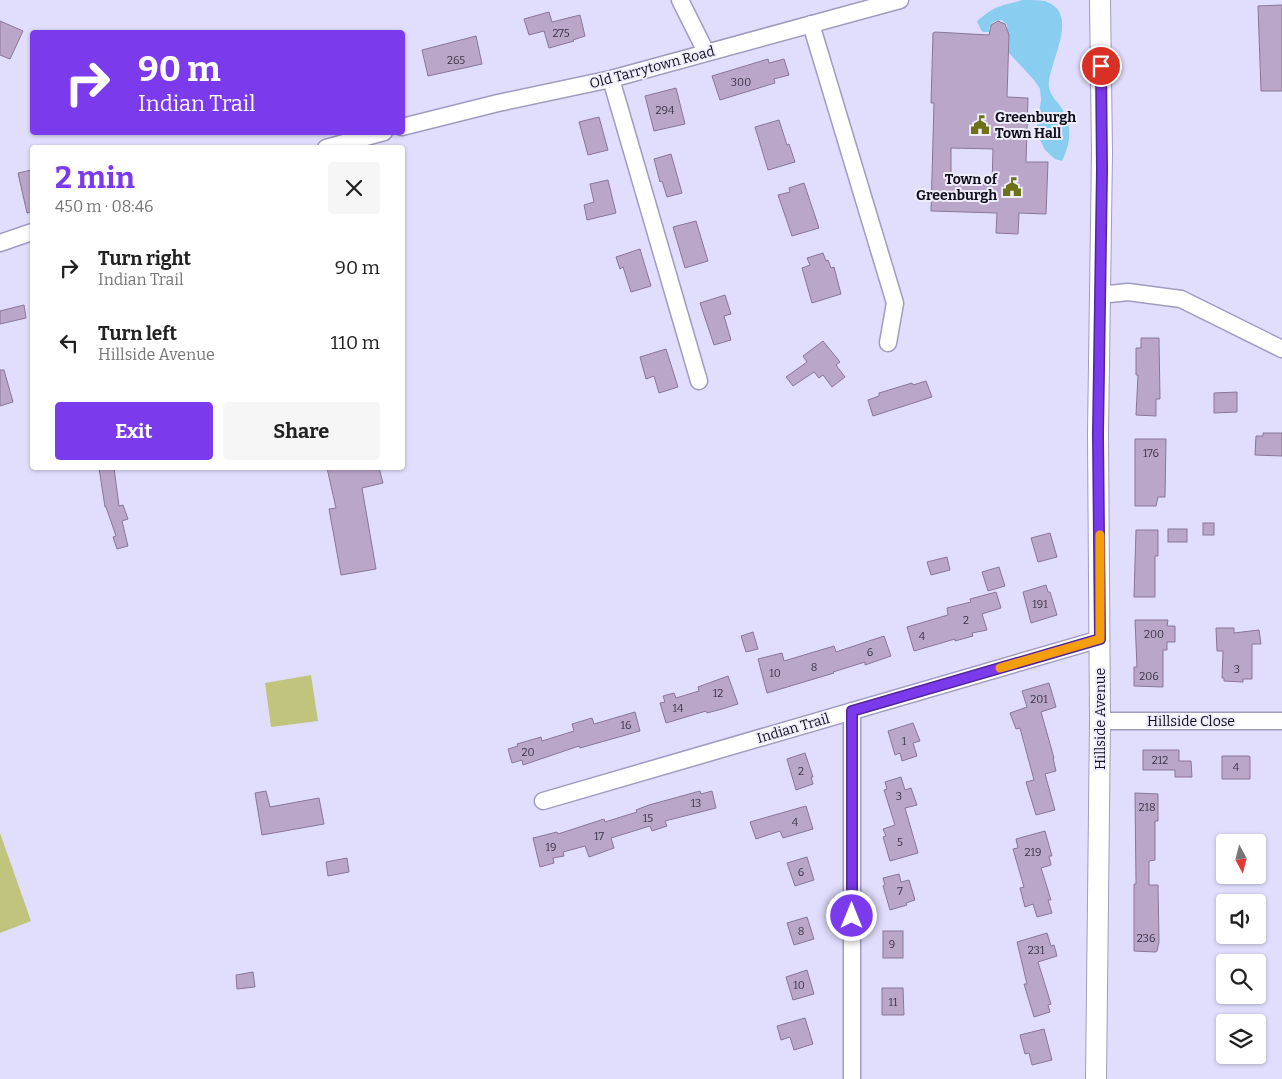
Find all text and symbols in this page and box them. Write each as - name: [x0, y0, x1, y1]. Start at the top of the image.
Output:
- house number: 275: [552, 27, 570, 40]
- street label: Old Tarrytown Road: [588, 43, 717, 92]
- pin: [1080, 45, 1122, 87]
- text: 90 m: [138, 48, 221, 90]
- icon: right: [55, 50, 120, 115]
- icon: arrive: [1087, 52, 1115, 80]
- house number: 265: [447, 54, 465, 67]
- house number: 300: [731, 76, 751, 89]
- text: Indian Trail: [138, 90, 256, 117]
- house number: 294: [656, 104, 675, 117]
- place label: Greenburgh Town Hall: [995, 109, 1076, 142]
- public building icon: Greenburgh Town Hall: [969, 114, 991, 136]
- text: 2 min: [55, 160, 135, 196]
- button: close: [328, 162, 380, 214]
- place label: Town of Greenburgh: [916, 171, 998, 204]
- public building icon: Town of Greenburgh: [1001, 176, 1023, 198]
- text: 450 m · 08:46: [55, 197, 153, 216]
- text: Turn right: [98, 247, 191, 270]
- icon: right: [55, 254, 83, 282]
- text: 90 m: [335, 256, 380, 279]
- text: Indian Trail: [98, 270, 184, 289]
- text: Turn left: [98, 322, 177, 345]
- icon: left: [55, 329, 83, 357]
- text: 110 m: [330, 331, 380, 354]
- text: Hillside Avenue: [98, 345, 215, 364]
- button: Exit: [55, 402, 213, 460]
- button: Share: [223, 402, 380, 460]
- house number: 176: [1143, 447, 1159, 460]
- house number: 191: [1032, 598, 1048, 611]
- house number: 2: [963, 614, 969, 627]
- house number: 200: [1144, 628, 1164, 641]
- house number: 4: [919, 630, 926, 643]
- house number: 6: [867, 646, 873, 659]
- house number: 8: [811, 661, 817, 674]
- house number: 3: [1234, 663, 1240, 676]
- house number: 10: [769, 667, 781, 680]
- street label: Hillside Avenue: [1092, 668, 1109, 770]
- house number: 206: [1139, 670, 1159, 683]
- house number: 12: [713, 687, 723, 700]
- house number: 201: [1030, 693, 1048, 706]
- house number: 14: [673, 702, 684, 715]
- street label: Indian Trail: [755, 710, 831, 747]
- street label: Hillside Close: [1147, 713, 1235, 730]
- house number: 16: [621, 719, 631, 732]
- house number: 1: [902, 735, 907, 748]
- house number: 20: [521, 746, 535, 759]
- house number: 212: [1152, 754, 1168, 767]
- house number: 4: [1233, 761, 1240, 774]
- house number: 2: [798, 765, 804, 778]
- house number: 3: [896, 790, 902, 803]
- house number: 13: [691, 797, 701, 810]
- house number: 218: [1138, 801, 1156, 814]
- house number: 15: [643, 812, 653, 825]
- house number: 4: [792, 816, 799, 829]
- house number: 17: [594, 830, 604, 843]
- north arrow: [1216, 834, 1266, 884]
- map controls: [1216, 834, 1266, 1064]
- house number: 5: [897, 836, 903, 849]
- house number: 19: [546, 841, 556, 854]
- house number: 219: [1025, 846, 1041, 859]
- house number: 6: [798, 866, 804, 879]
- house number: 7: [897, 885, 903, 898]
- position arrow: [825, 889, 877, 941]
- button: sound: [1216, 894, 1266, 944]
- house number: 8: [798, 925, 804, 938]
- house number: 236: [1137, 932, 1155, 945]
- house number: 9: [889, 938, 895, 951]
- house number: 231: [1028, 944, 1045, 957]
- button: search: [1216, 954, 1266, 1004]
- house number: 10: [793, 979, 805, 992]
- house number: 11: [889, 996, 898, 1009]
- button: layers: [1216, 1014, 1266, 1064]

